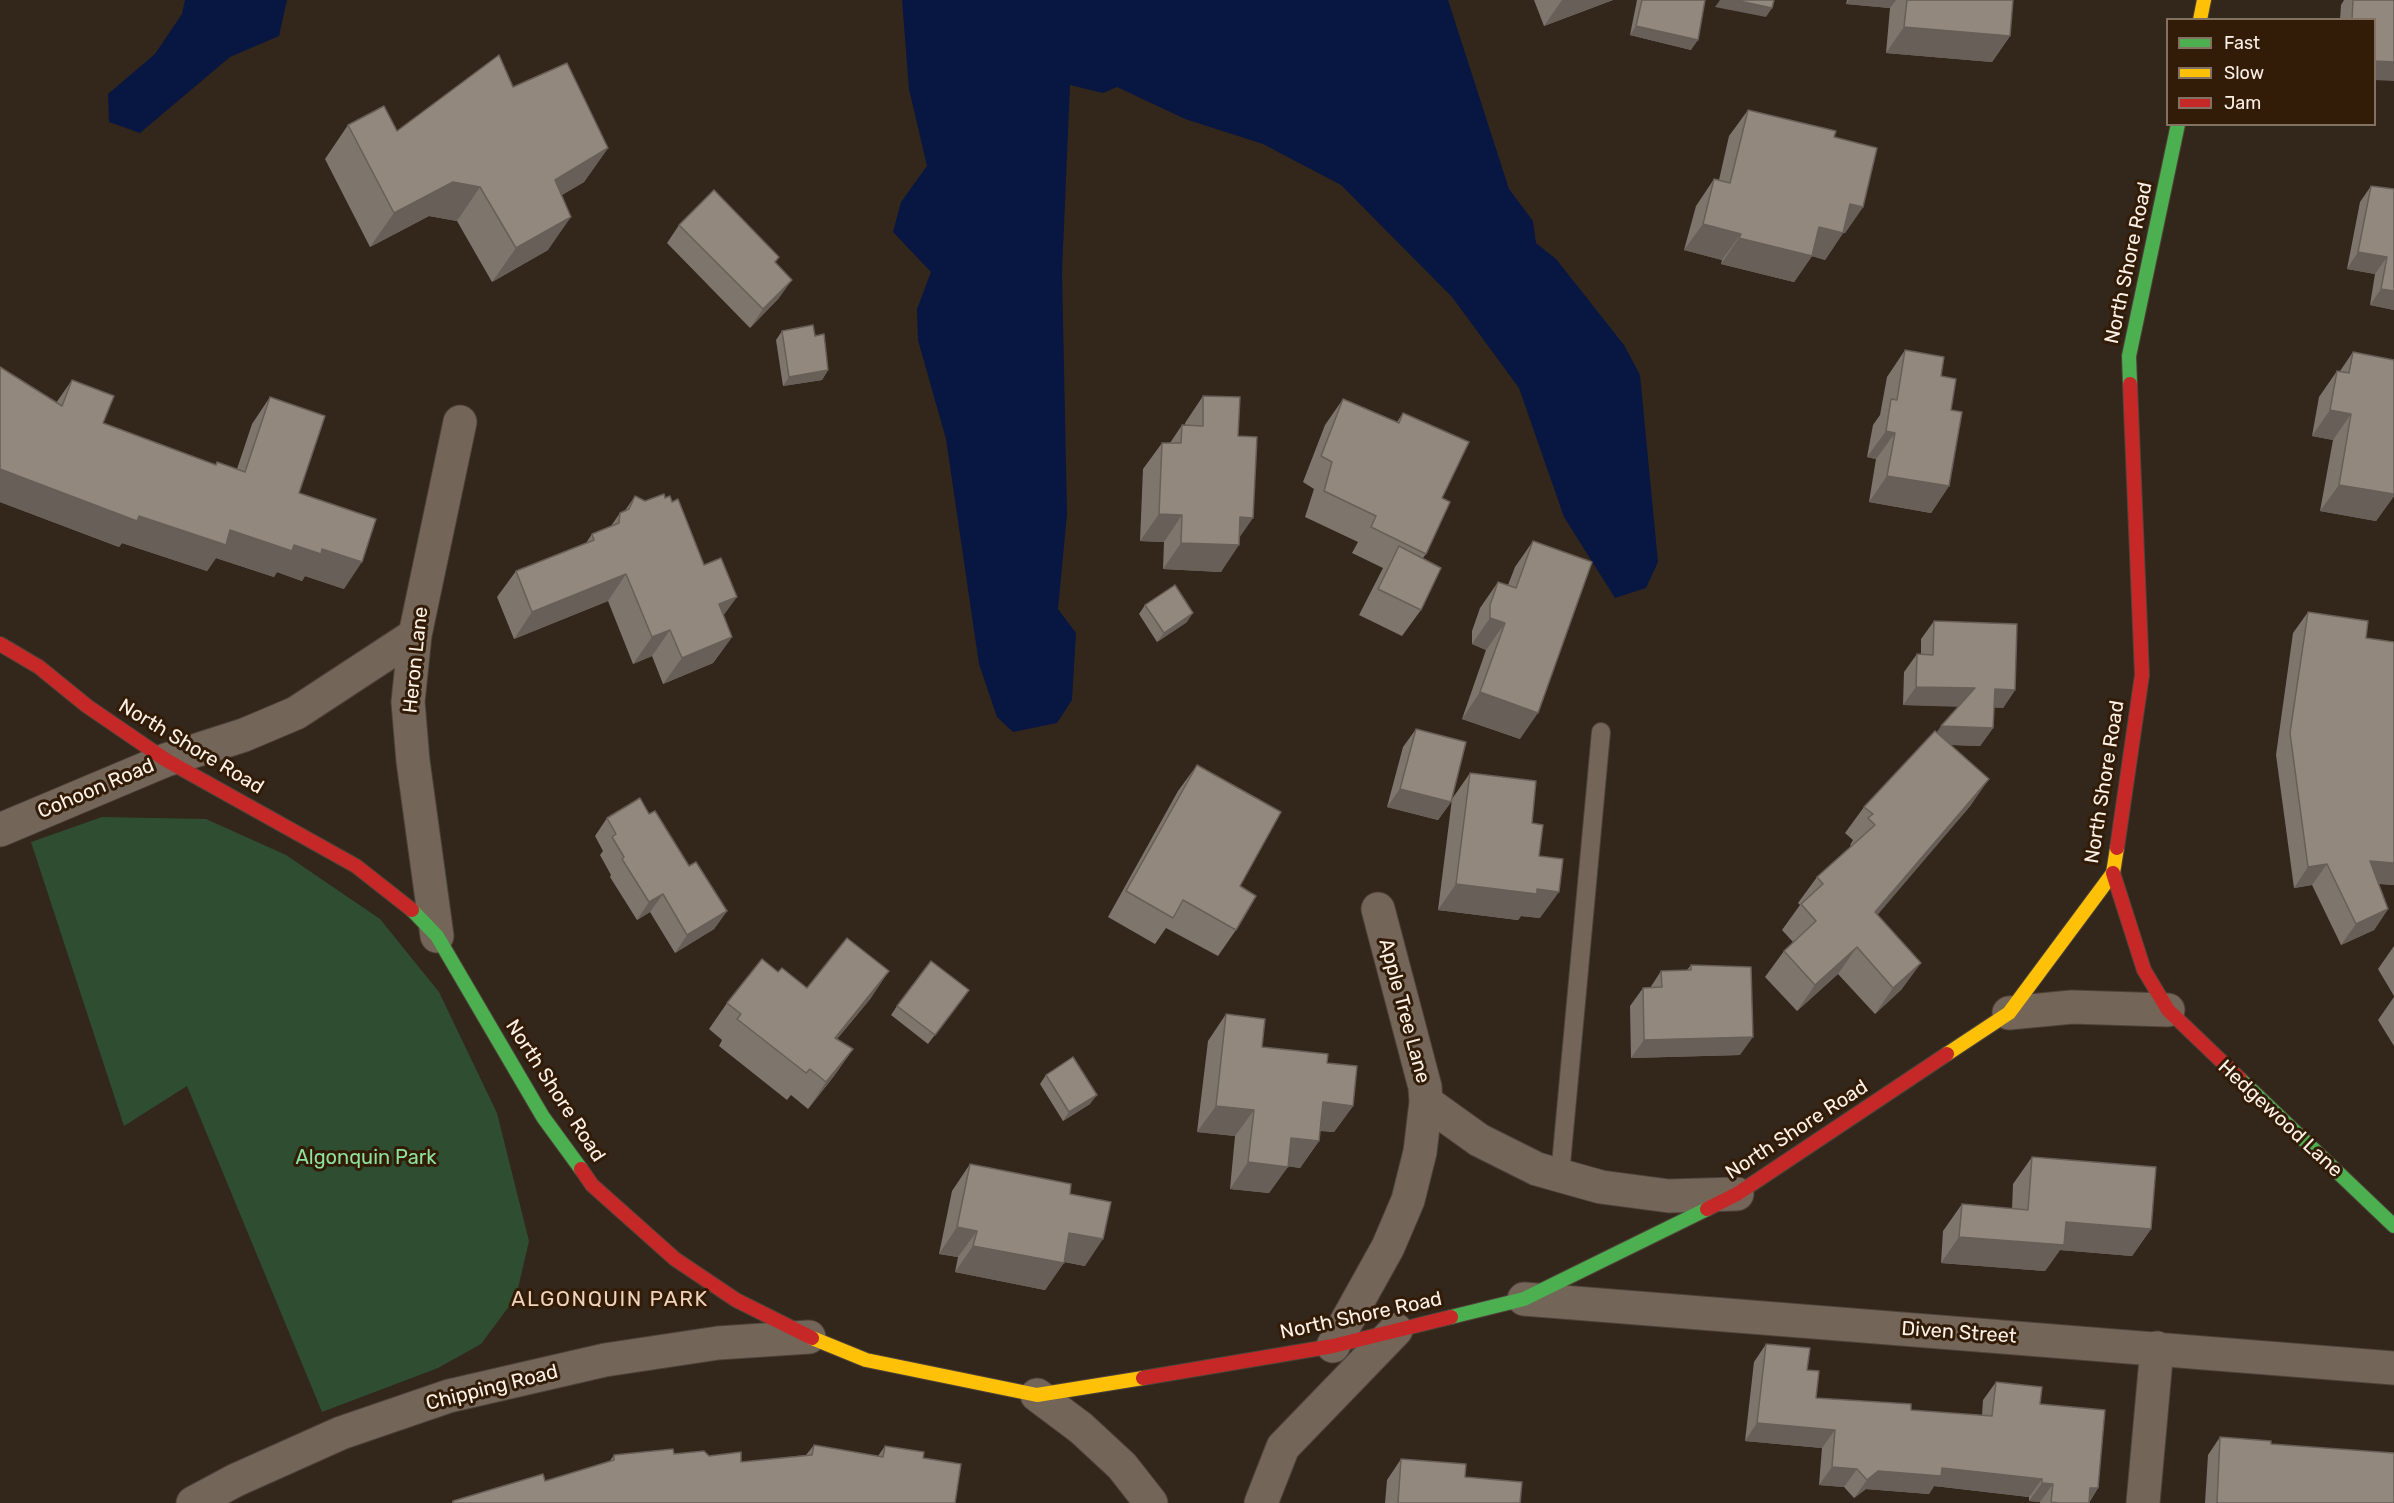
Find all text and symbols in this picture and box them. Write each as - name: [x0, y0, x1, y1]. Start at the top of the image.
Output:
- legend: [2166, 18, 2376, 126]
- text: Fast: [2224, 32, 2260, 54]
- text: Slow: [2224, 62, 2264, 84]
- text: Jam: [2224, 92, 2261, 114]
- street label: North Shore Road: [2100, 180, 2158, 346]
- street label: Heron Lane: [398, 606, 434, 714]
- street label: North Shore Road: [114, 694, 268, 800]
- street label: North Shore Road: [2080, 699, 2130, 865]
- street label: Cohoon Road: [34, 754, 158, 824]
- street label: Apple Tree Lane: [1373, 936, 1435, 1086]
- street label: North Shore Road: [500, 1015, 610, 1167]
- street label: Hedgewood Lane: [2213, 1055, 2347, 1183]
- street label: North Shore Road: [1721, 1075, 1873, 1185]
- park label: Algonquin Park: [295, 1146, 437, 1170]
- district label: ALGONQUIN PARK: [511, 1287, 709, 1313]
- street label: North Shore Road: [1278, 1287, 1444, 1345]
- street label: Diven Street: [1901, 1317, 2017, 1349]
- street label: Chipping Road: [423, 1360, 561, 1416]

